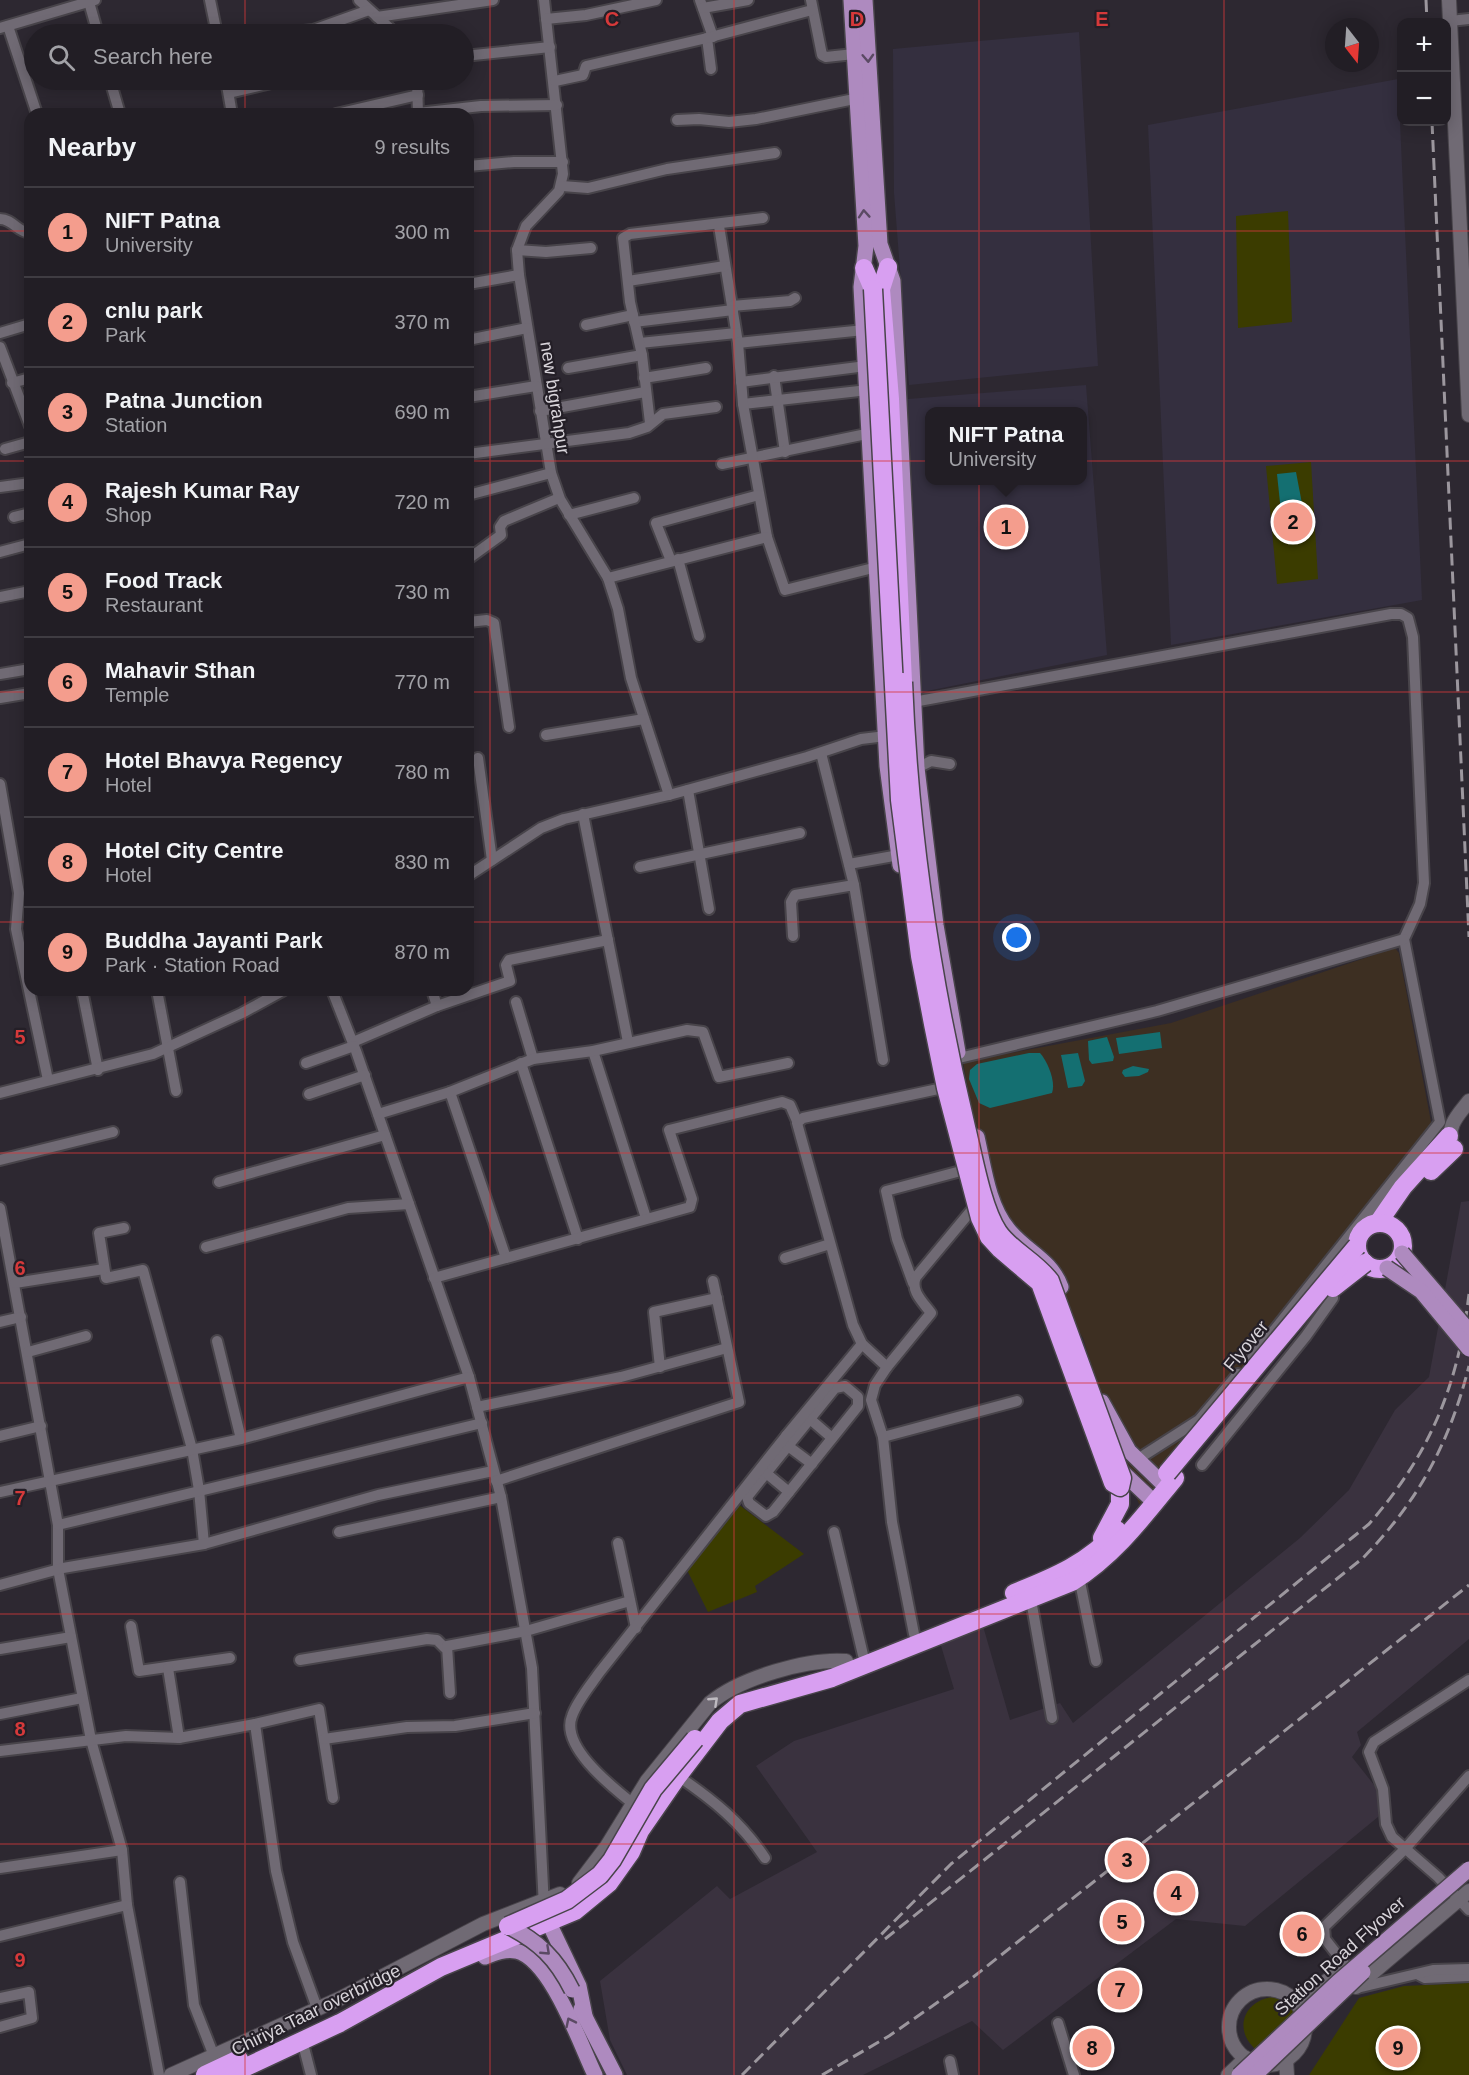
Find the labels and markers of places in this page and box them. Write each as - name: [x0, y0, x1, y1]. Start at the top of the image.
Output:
- pin: 2: [1274, 500, 1312, 544]
- pin: 1: [986, 504, 1026, 550]
- pin: 3: [1108, 1838, 1146, 1882]
- pin: 4: [1156, 1870, 1196, 1916]
- pin: 5: [1102, 1900, 1142, 1944]
- pin: 6: [1282, 1912, 1322, 1956]
- pin: 7: [1100, 1968, 1140, 2012]
- pin: 8: [1072, 2026, 1112, 2070]
- pin: 9: [1378, 2026, 1418, 2070]

